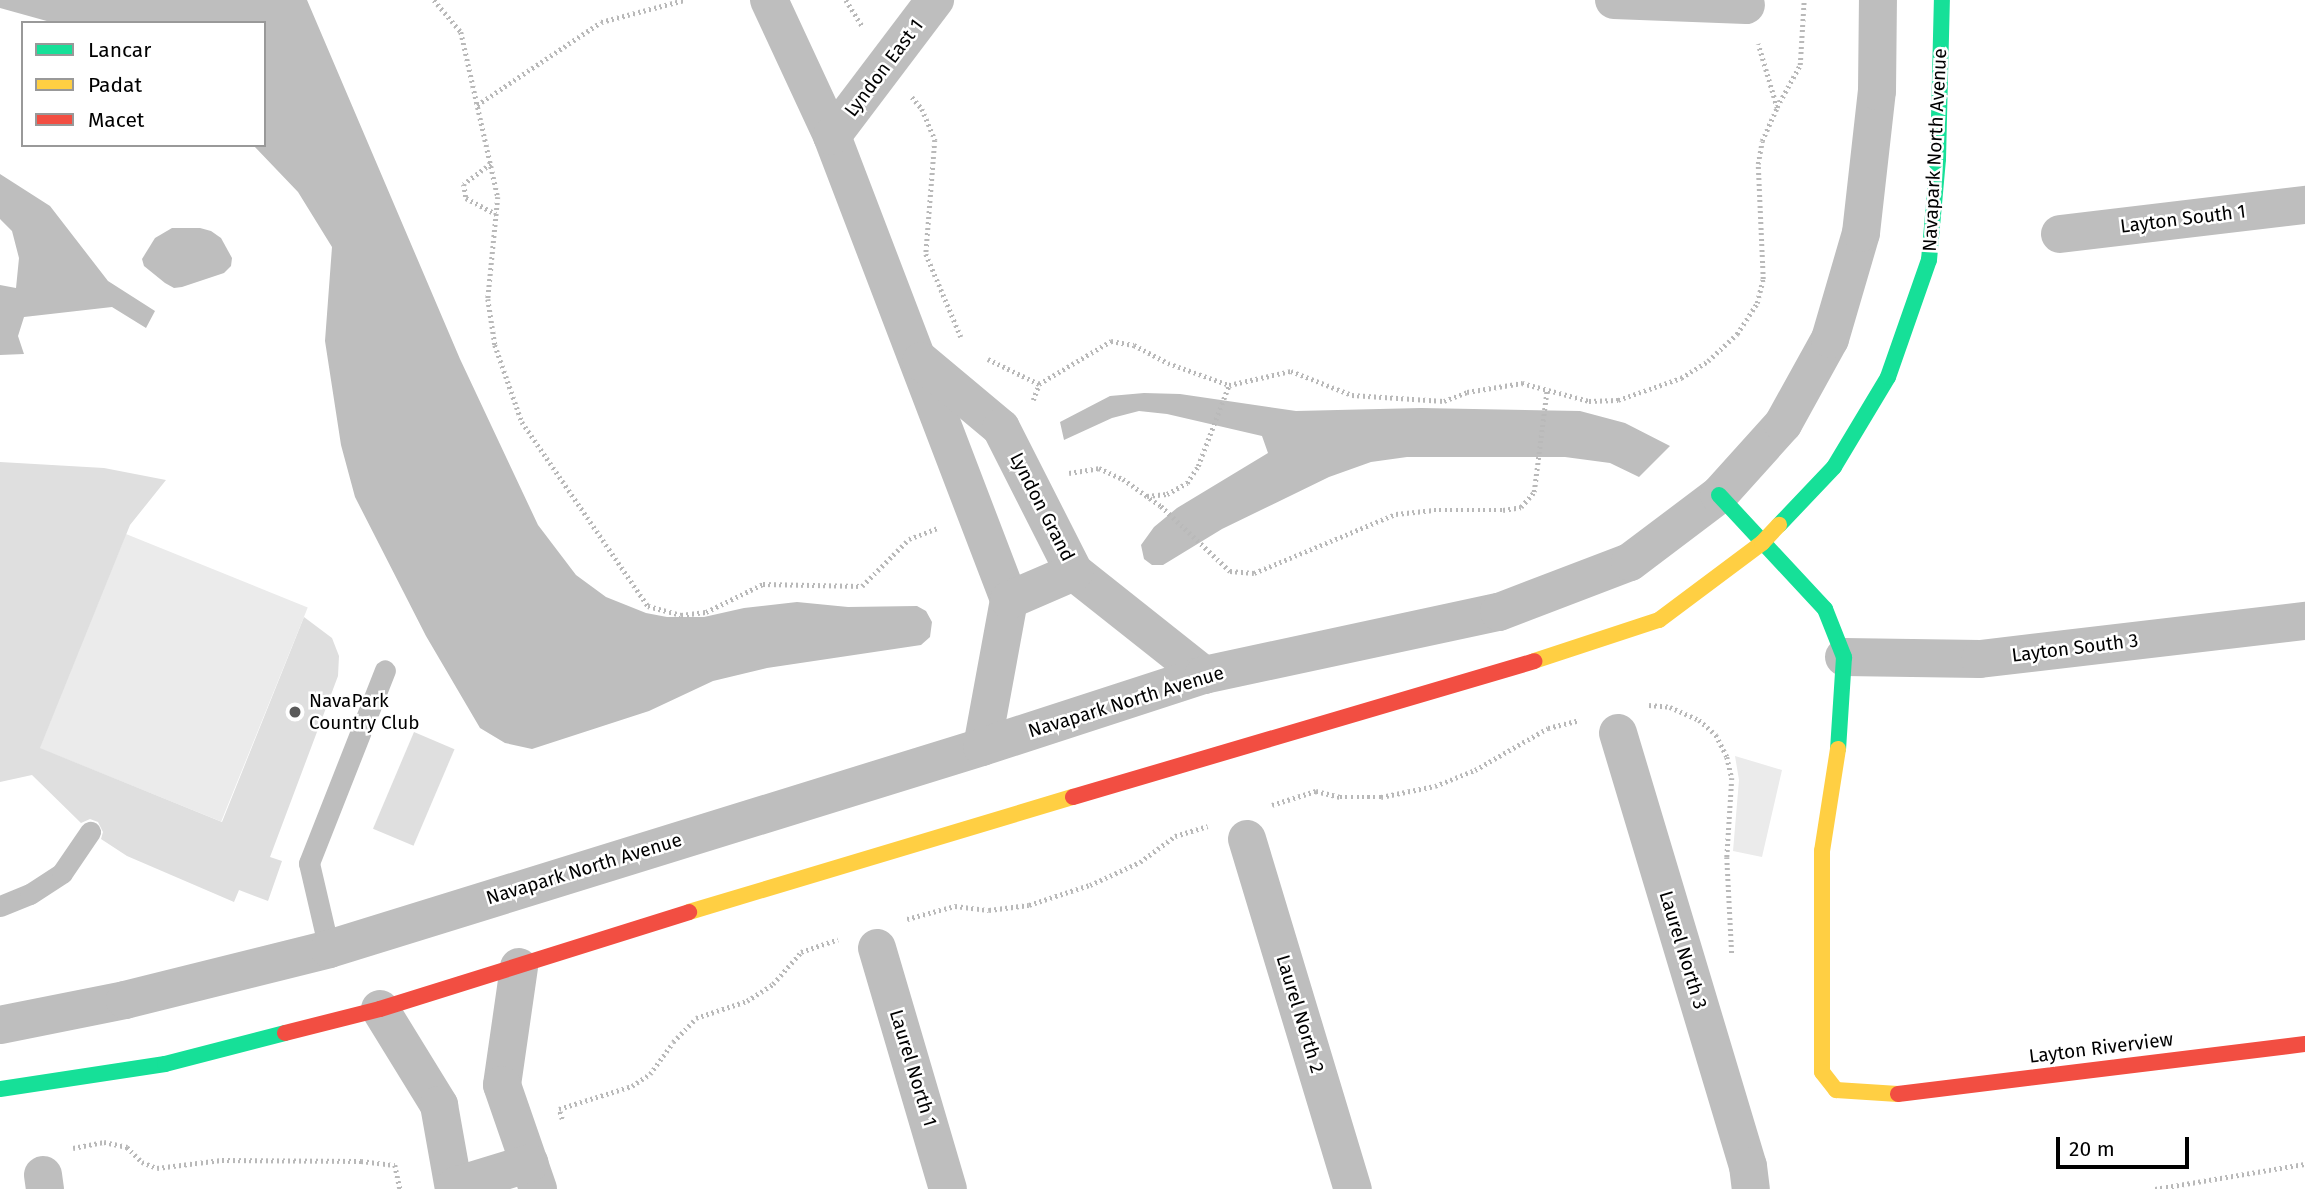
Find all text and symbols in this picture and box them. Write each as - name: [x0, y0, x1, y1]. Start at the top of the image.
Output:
- street label: Lyndon East 1: [840, 15, 928, 121]
- legend: [21, 21, 266, 147]
- text: Lancar: [88, 37, 151, 63]
- street label: Navapark North Avenue: [1918, 48, 1952, 252]
- text: Padat: [88, 72, 142, 98]
- text: Macet: [88, 107, 144, 133]
- street label: Layton South 1: [2119, 200, 2247, 238]
- street label: Lyndon Grand: [1005, 449, 1079, 565]
- street label: Layton South 3: [2010, 629, 2140, 667]
- street label: Navapark North Avenue: [1025, 661, 1227, 743]
- place label: NavaPark Country Club: [309, 690, 419, 734]
- marker: NavaPark Country Club: [287, 704, 303, 720]
- street label: Navapark North Avenue: [483, 828, 685, 910]
- street label: Laurel North 3: [1654, 888, 1712, 1012]
- street label: Laurel North 2: [1271, 952, 1329, 1076]
- street label: Laurel North 1: [884, 1007, 942, 1129]
- street label: Layton Riverview: [2028, 1028, 2174, 1068]
- scale bar: [2060, 1122, 2193, 1166]
- text: 20 m: [2069, 1136, 2115, 1162]

